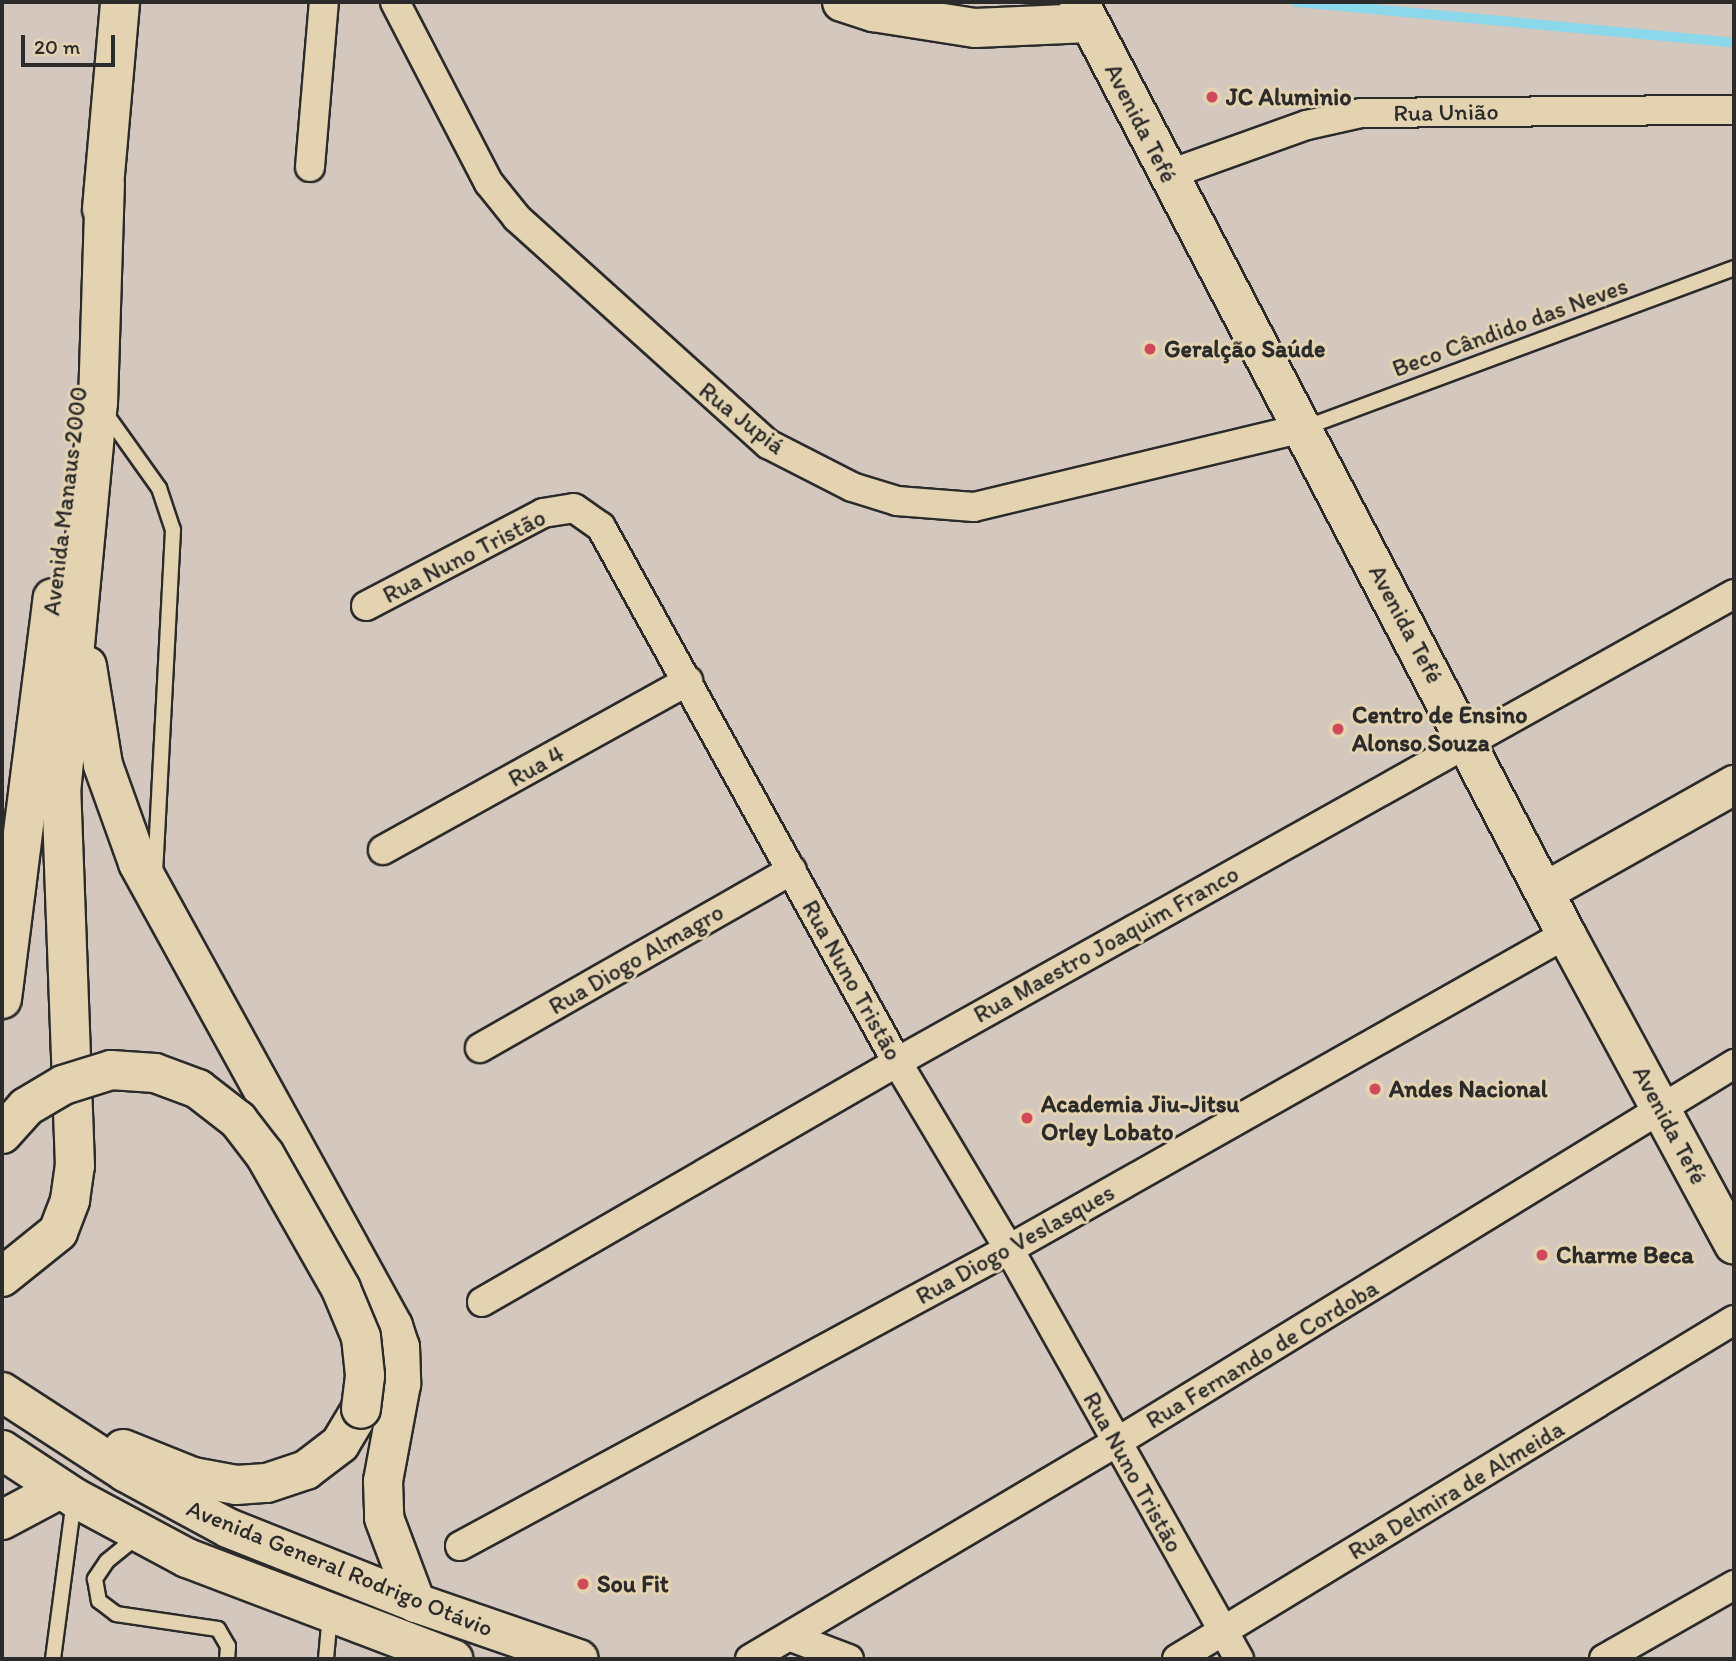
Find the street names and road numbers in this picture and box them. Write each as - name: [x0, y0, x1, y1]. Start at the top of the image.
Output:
- street label: Avenida Tefé: [1099, 59, 1183, 187]
- street label: Rua União: [1393, 97, 1499, 127]
- street label: Beco Cândido das Neves: [1388, 271, 1632, 383]
- street label: Rua Jupiá: [693, 376, 791, 460]
- street label: Avenida Manaus 2000: [37, 385, 93, 617]
- street label: Rua Nuno Tristão: [378, 503, 550, 609]
- street label: Avenida Tefé: [1363, 560, 1449, 688]
- street label: Rua 4: [503, 739, 569, 793]
- street label: Rua Maestro Joaquim Franco: [969, 859, 1243, 1029]
- street label: Rua Nuno Tristão: [796, 895, 908, 1065]
- street label: Rua Diogo Almagro: [543, 897, 729, 1021]
- street label: Avenida Tefé: [1627, 1061, 1713, 1189]
- street label: Rua Diogo Veslasques: [911, 1178, 1119, 1310]
- street label: Rua Fernando de Cordoba: [1142, 1274, 1382, 1434]
- street label: Rua Nuno Tristão: [1077, 1387, 1189, 1557]
- street label: Rua Delmira de Almeida: [1343, 1414, 1569, 1566]
- street label: Avenida General Rodrigo Otávio: [183, 1493, 497, 1643]

